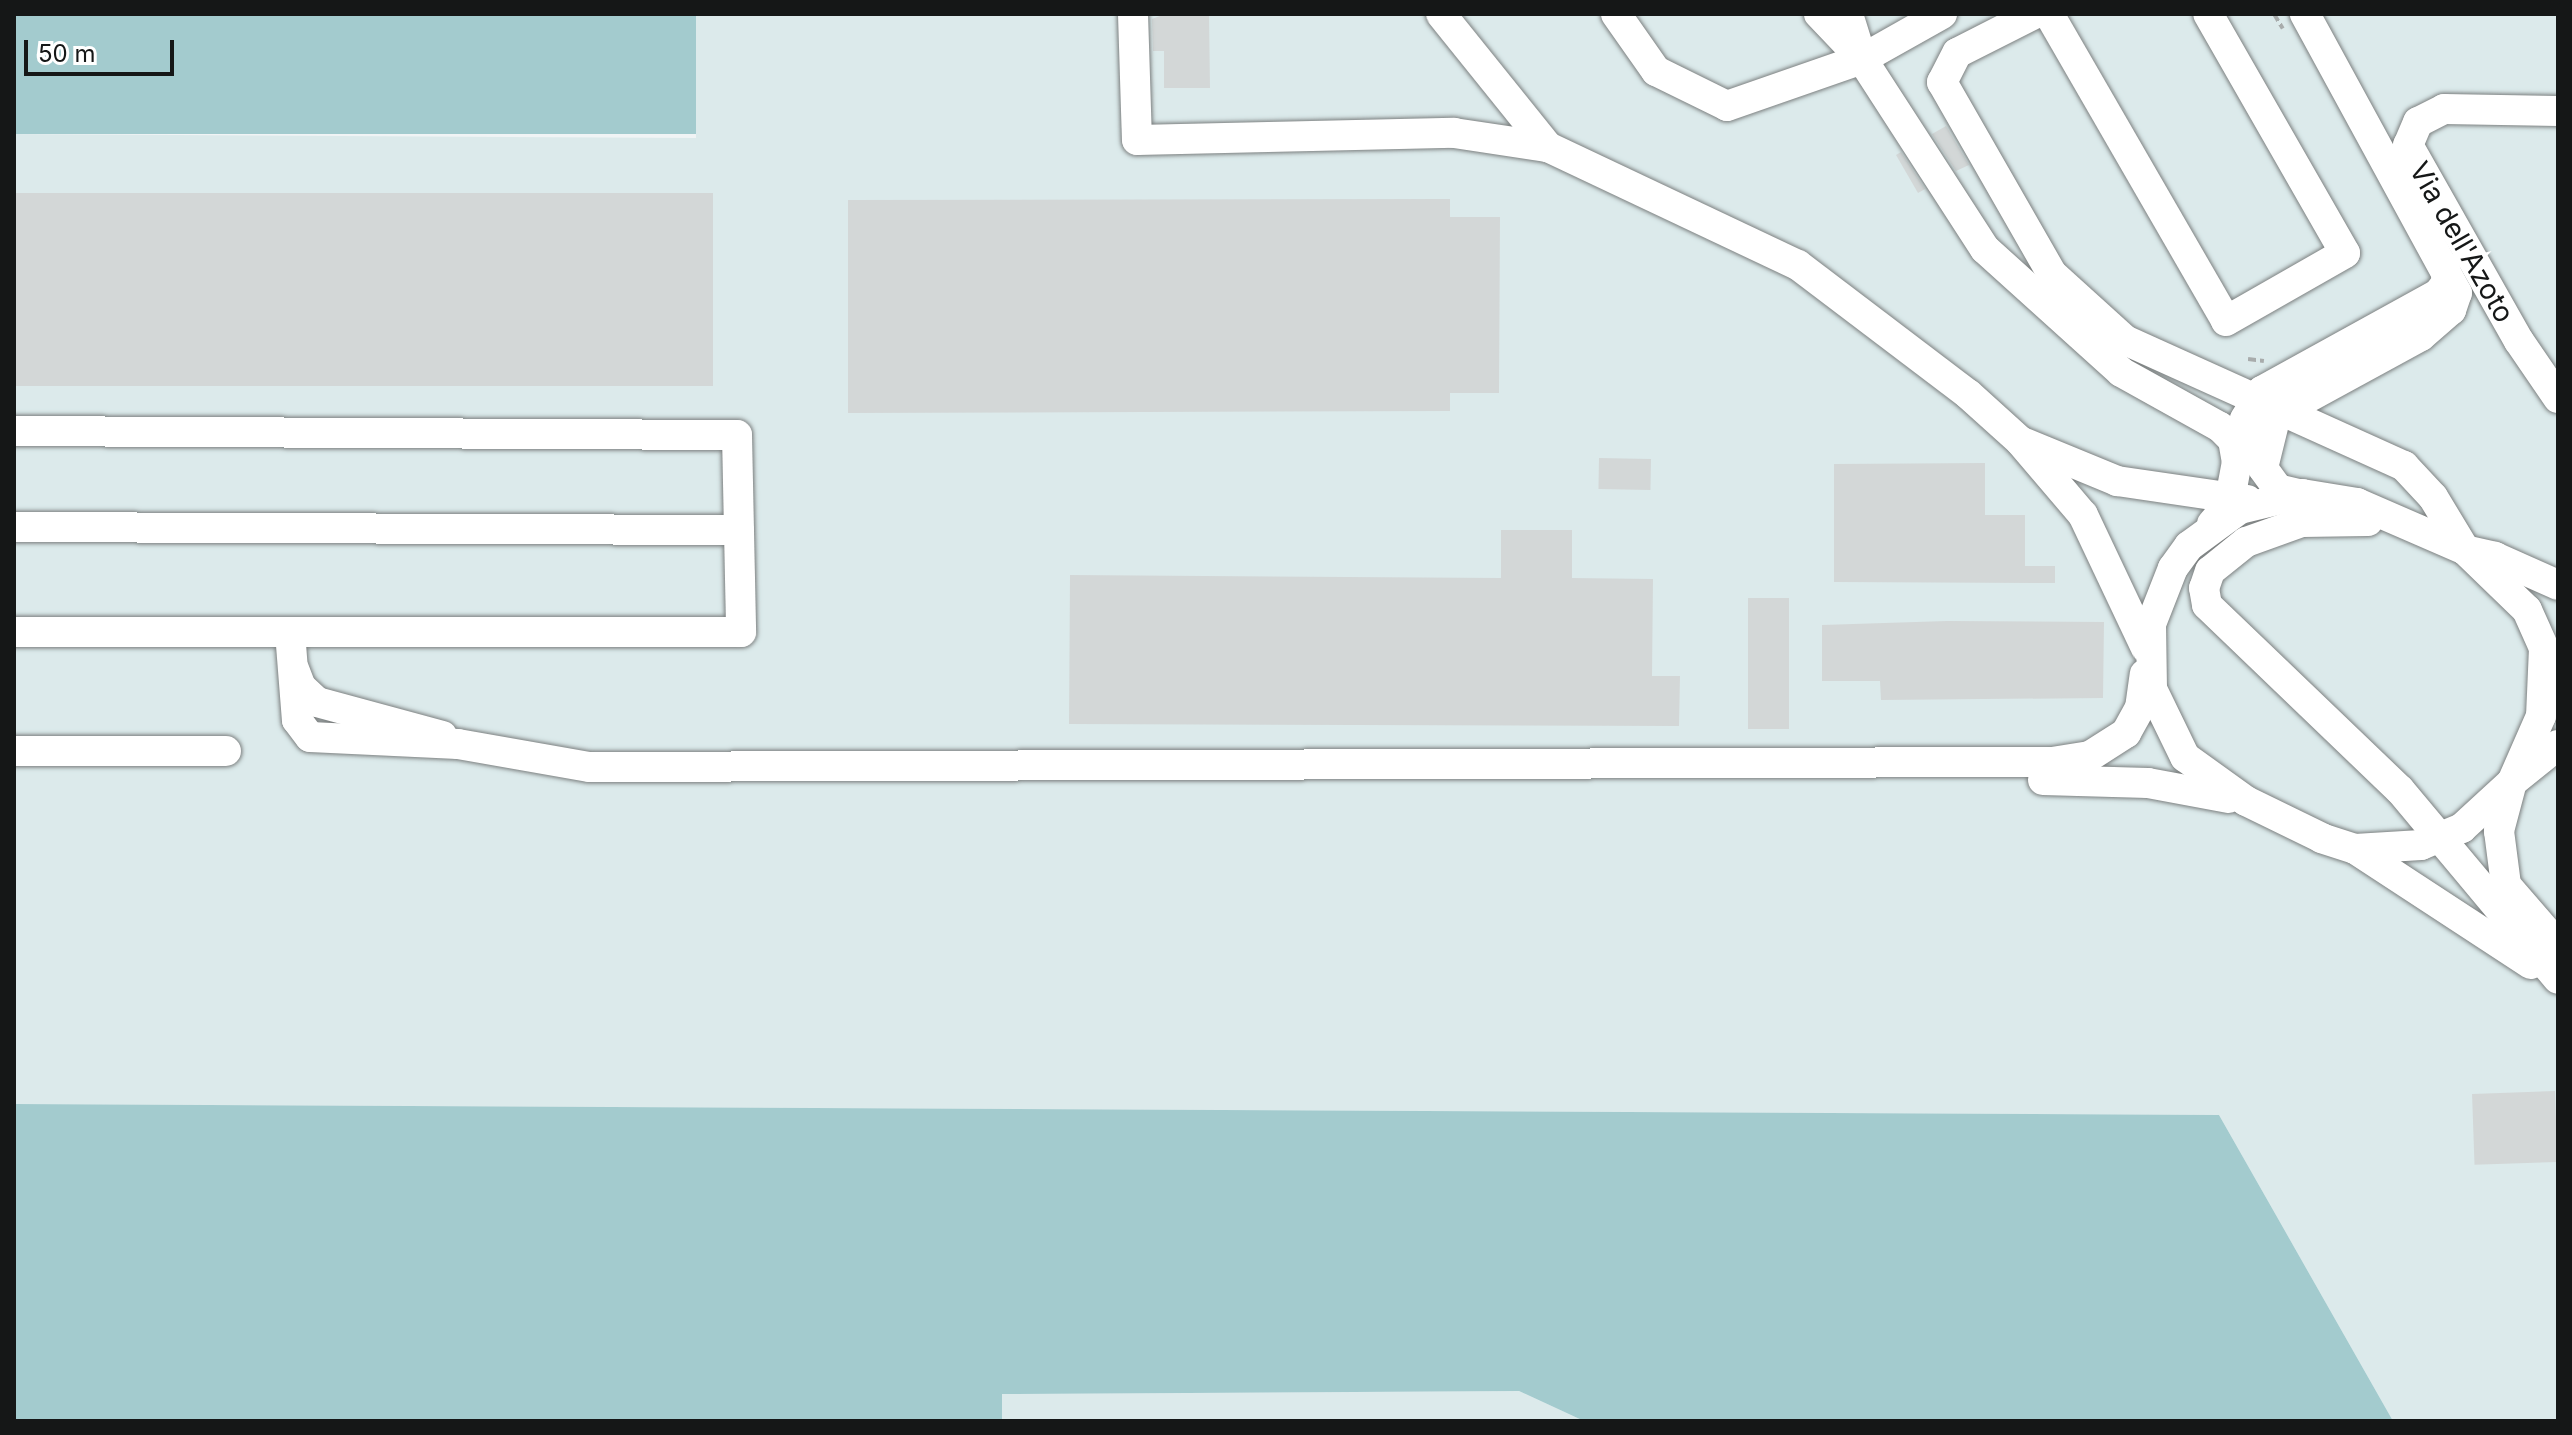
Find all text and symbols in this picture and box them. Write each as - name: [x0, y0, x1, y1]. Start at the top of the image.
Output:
- scale bar: [28, 24, 178, 74]
- text: 50 m: [38, 39, 96, 68]
- street label: Via dell'Azoto: [2403, 156, 2521, 328]

